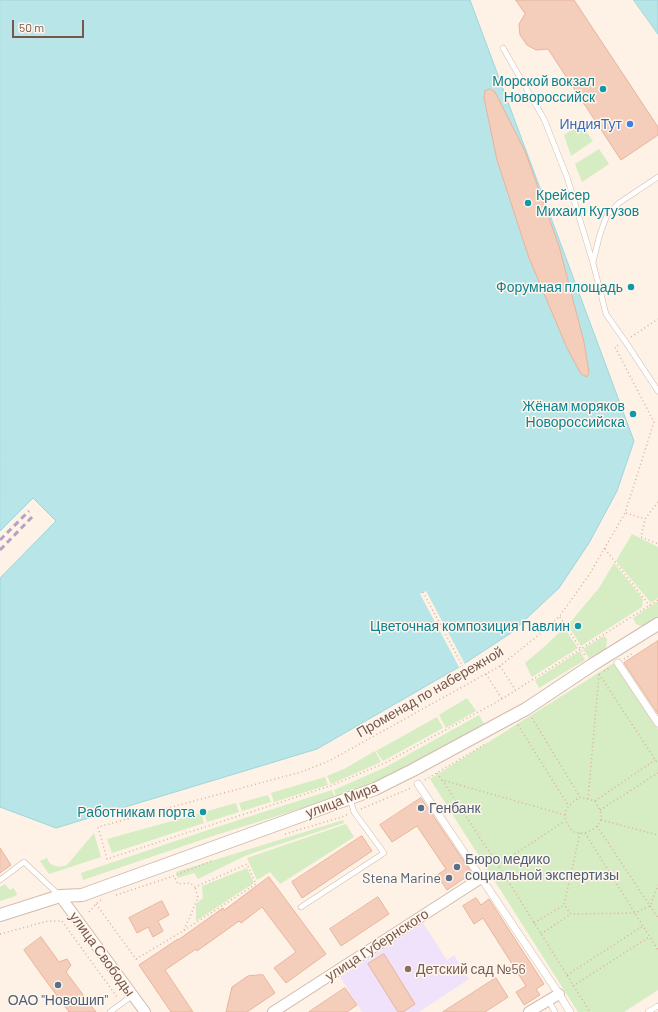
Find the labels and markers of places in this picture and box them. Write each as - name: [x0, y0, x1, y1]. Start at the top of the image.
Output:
- place label: Морской вокзал Новороссийск: [492, 73, 595, 106]
- marker: Морской вокзал Новороссийск: [598, 84, 608, 94]
- place label: ИндияТут: [559, 116, 622, 132]
- marker: ИндияТут: [625, 119, 635, 129]
- place label: Крейсер Михаил Кутузов: [536, 187, 639, 220]
- marker: Крейсер Михаил Кутузов: [523, 198, 533, 208]
- place label: Форумная площадь: [496, 279, 623, 295]
- marker: Форумная площадь: [626, 282, 636, 292]
- place label: Жёнам моряков Новороссийска: [522, 398, 625, 430]
- marker: Жёнам моряков Новороссийска: [628, 409, 638, 419]
- place label: Цветочная композиция Павлин: [370, 618, 570, 634]
- marker: Цветочная композиция Павлин: [573, 621, 583, 631]
- place label: Генбанк: [429, 800, 481, 816]
- marker: Генбанк: [416, 803, 426, 813]
- place label: Работникам порта: [77, 804, 195, 820]
- marker: Работникам порта: [198, 807, 208, 817]
- place label: Бюро медико социальной экспертизы: [465, 851, 619, 884]
- marker: Бюро медико социальной экспертизы: [452, 862, 462, 872]
- place label: Stena Marine: [362, 870, 441, 886]
- marker: Stena Marine: [444, 873, 454, 883]
- place label: Детский сад №56: [416, 961, 526, 977]
- marker: Детский сад №56: [403, 964, 413, 974]
- marker: ОАО "Новошип": [53, 980, 63, 990]
- place label: ОАО "Новошип": [8, 992, 108, 1008]

